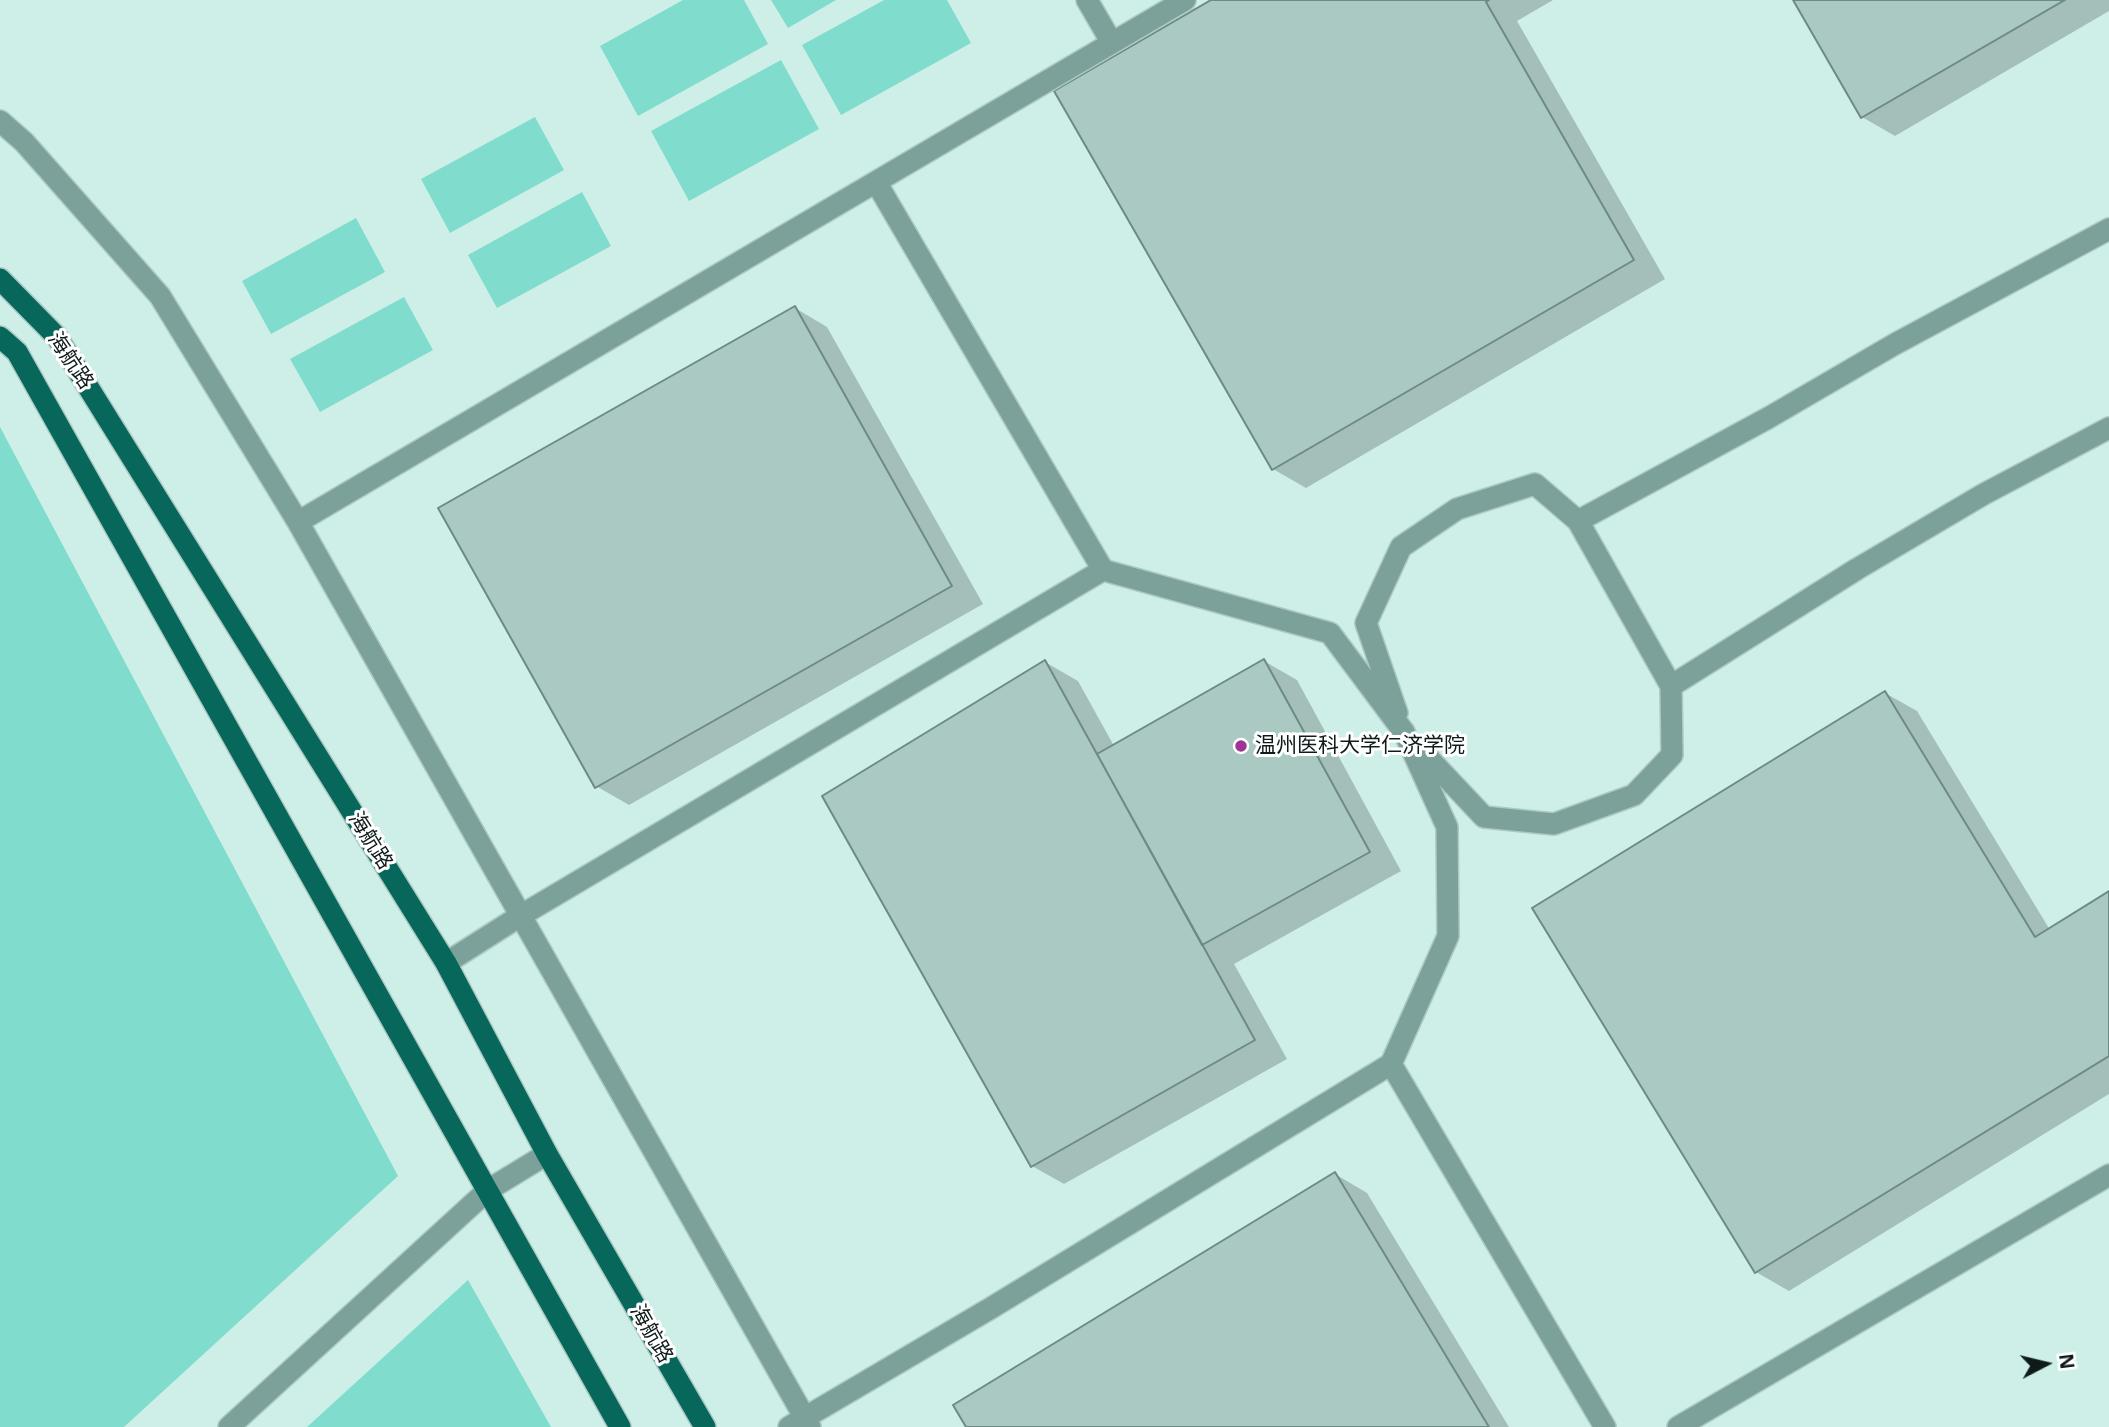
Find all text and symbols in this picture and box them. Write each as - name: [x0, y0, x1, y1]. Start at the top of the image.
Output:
- street label: 海航路: [42, 328, 98, 394]
- place label: 温州医科大学仁济学院: [1255, 733, 1465, 759]
- marker: 温州医科大学仁济学院: [1233, 738, 1249, 754]
- street label: 海航路: [343, 808, 397, 874]
- street label: 海航路: [624, 1300, 678, 1368]
- north arrow: [2011, 1329, 2081, 1399]
- text: N: [2053, 1352, 2081, 1371]

